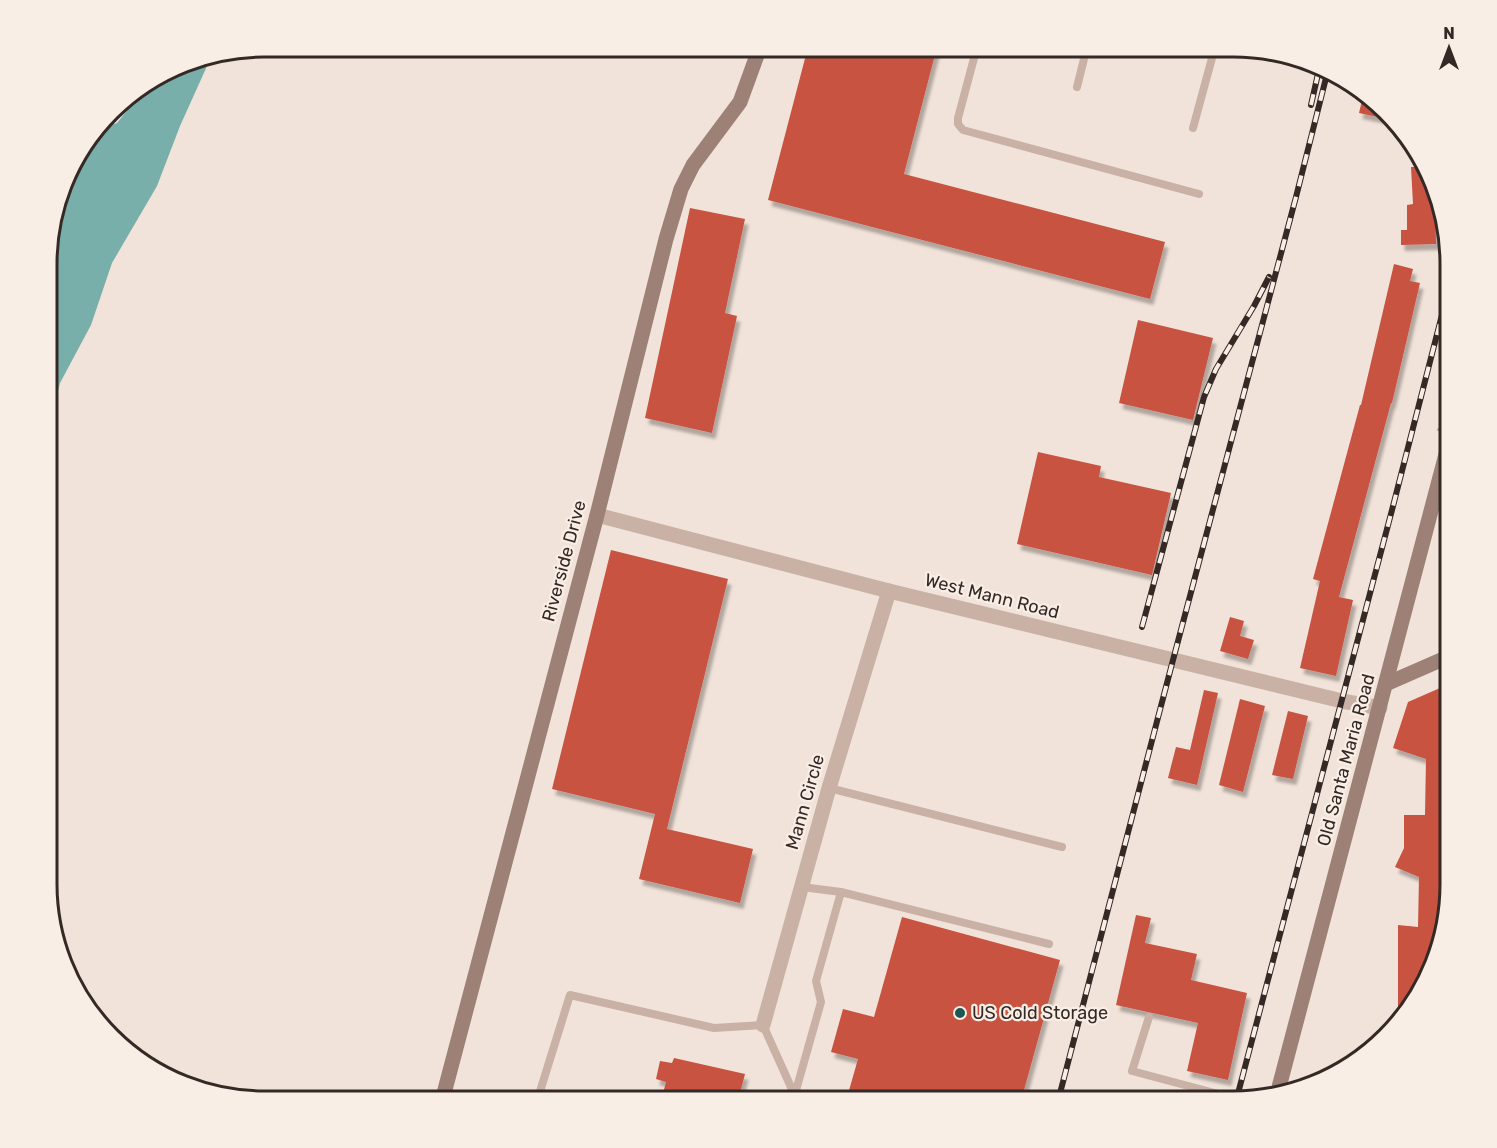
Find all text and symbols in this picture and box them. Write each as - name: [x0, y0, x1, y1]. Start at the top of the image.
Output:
- north arrow: [1419, 18, 1479, 78]
- text: N: [1443, 24, 1455, 43]
- street label: Riverside Drive: [537, 498, 591, 624]
- street label: West Mann Road: [922, 569, 1062, 623]
- street label: Old Santa Maria Road: [1312, 671, 1380, 849]
- street label: Mann Circle: [781, 752, 829, 852]
- place label: US Cold Storage: [972, 1002, 1108, 1024]
- marker: US Cold Storage: [953, 1006, 967, 1020]

